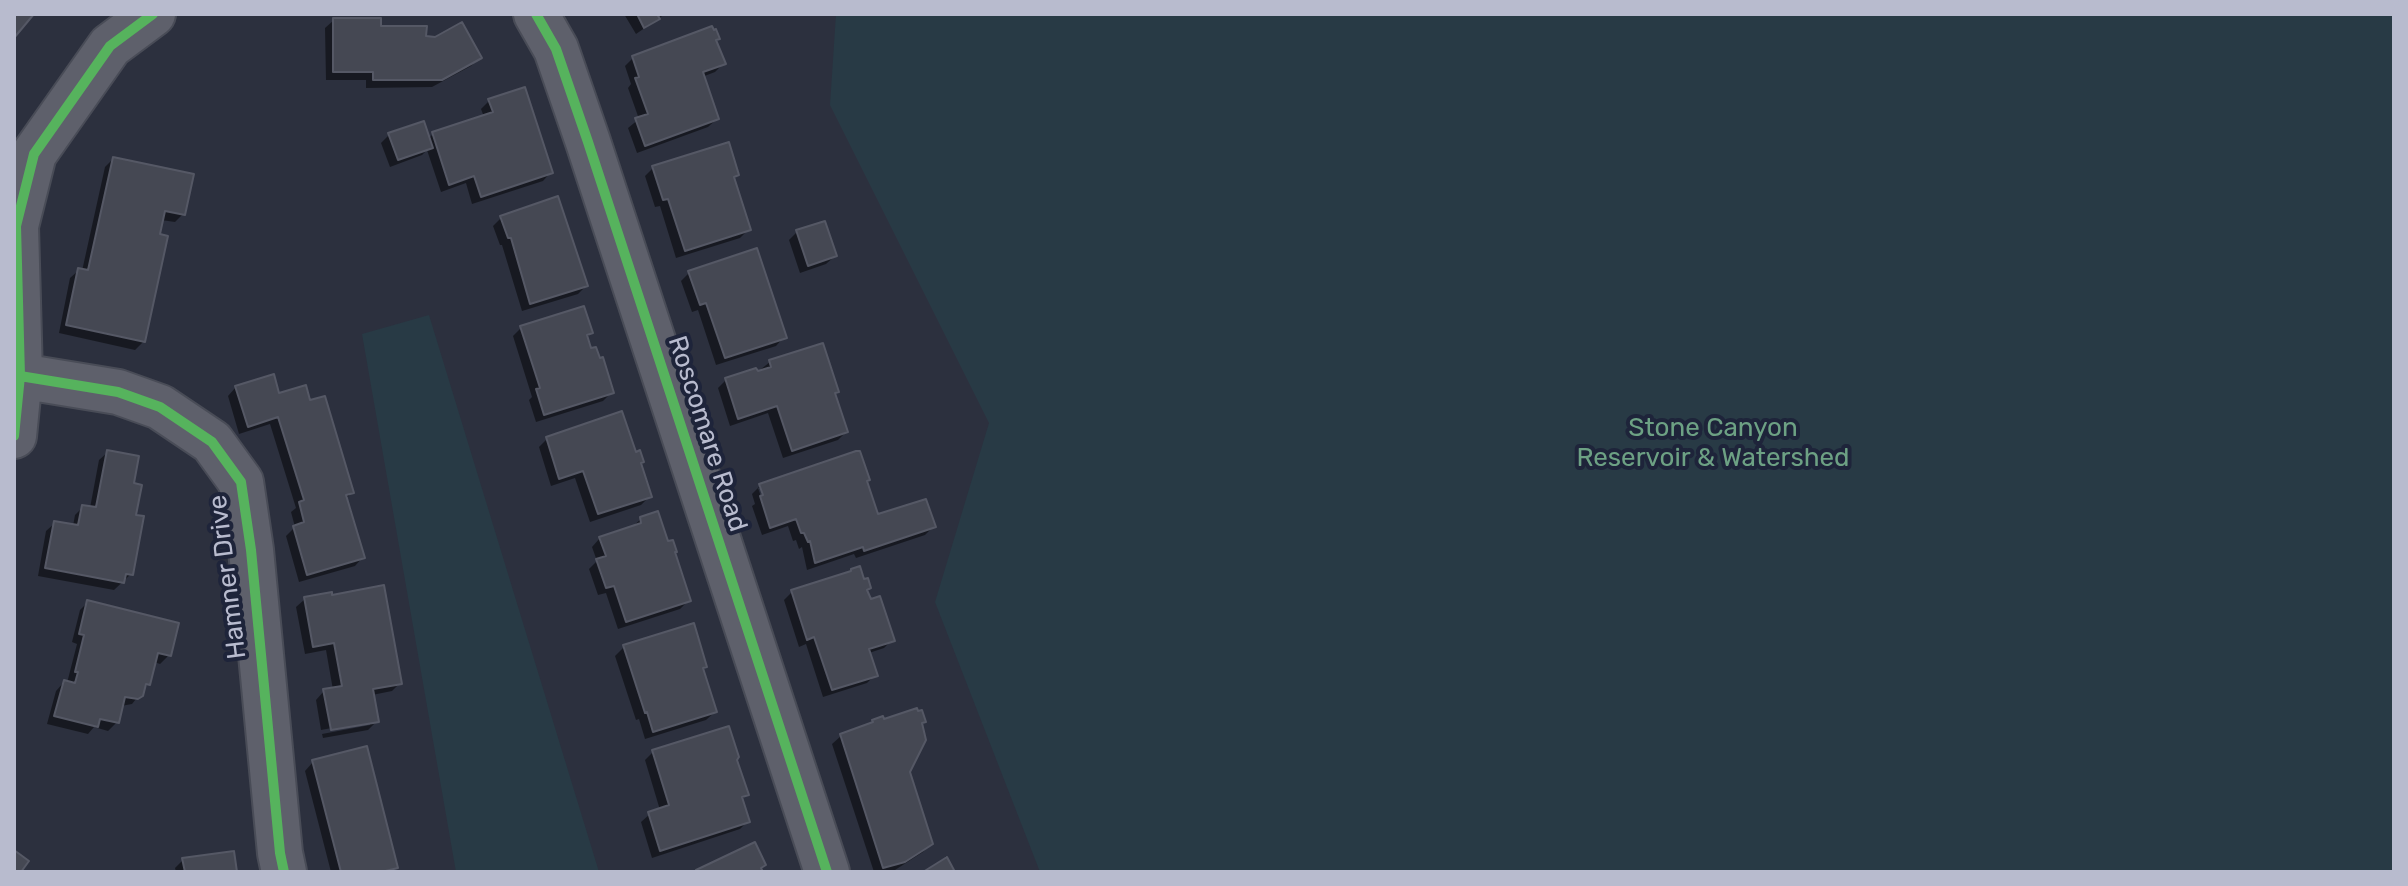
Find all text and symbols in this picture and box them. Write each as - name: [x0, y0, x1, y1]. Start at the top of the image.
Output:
- street label: Roscomare Road: [661, 332, 753, 536]
- park label: Stone Canyon Reservoir & Watershed: [1576, 412, 1850, 474]
- street label: Hamner Drive: [202, 493, 254, 661]

